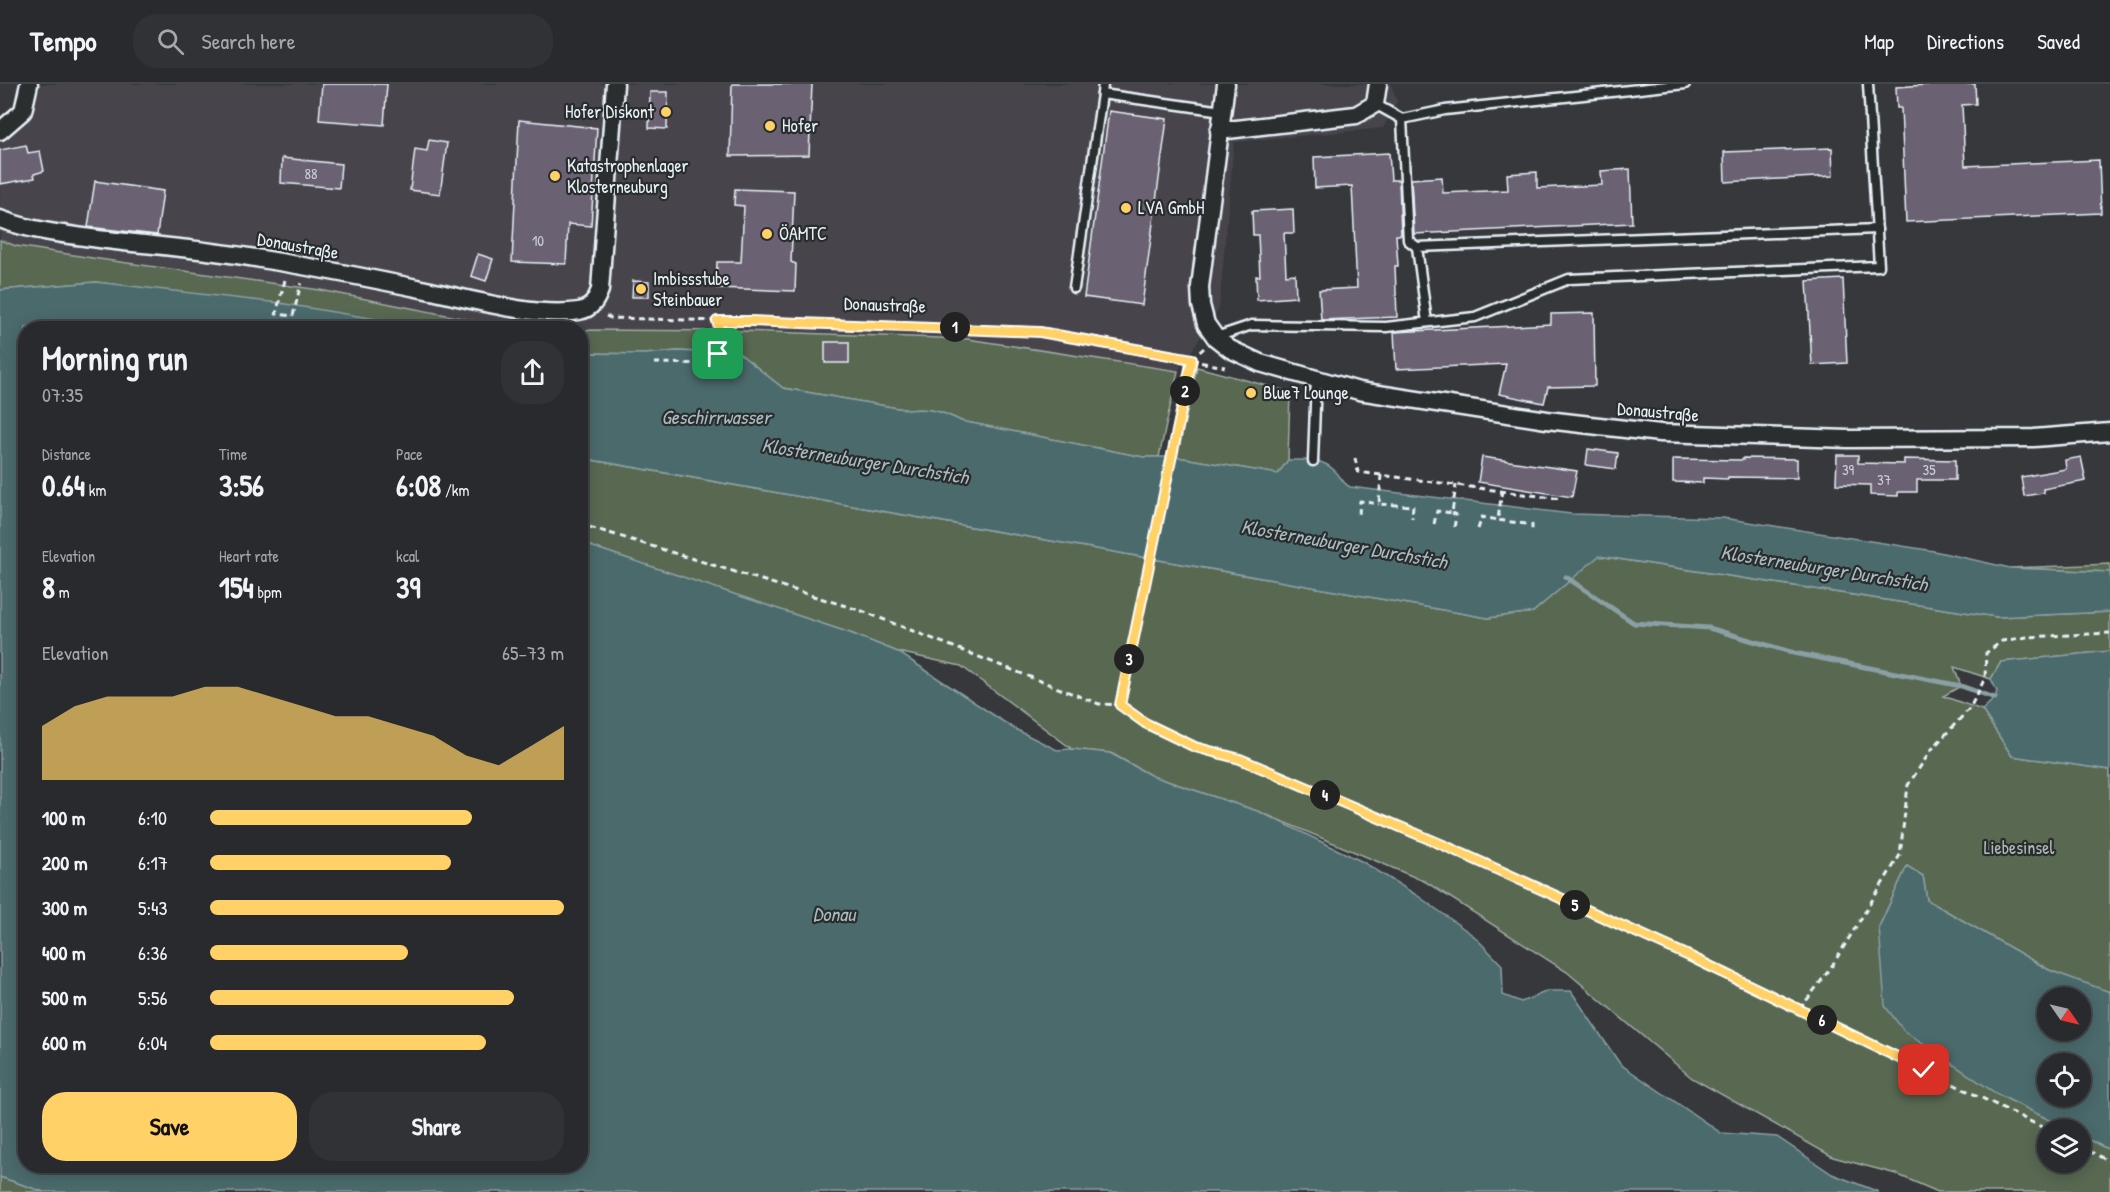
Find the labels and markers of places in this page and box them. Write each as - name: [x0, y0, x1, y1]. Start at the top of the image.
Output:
- place label: Hofer Diskont: [565, 99, 655, 124]
- marker: Hofer Diskont: [659, 105, 673, 119]
- place label: Hofer: [782, 113, 818, 138]
- marker: Hofer: [763, 119, 777, 133]
- place label: Katastrophenlager Klosterneuburg: [567, 153, 689, 199]
- marker: Katastrophenlager Klosterneuburg: [548, 169, 562, 183]
- place label: LVA GmbH: [1138, 195, 1204, 220]
- marker: LVA GmbH: [1119, 201, 1133, 215]
- place label: ÖAMTC: [779, 221, 827, 246]
- marker: ÖAMTC: [760, 227, 774, 241]
- place label: Imbissstube Steinbauer: [653, 266, 730, 312]
- marker: Imbissstube Steinbauer: [634, 282, 648, 296]
- pin: 1: [940, 312, 970, 342]
- pin: [692, 328, 743, 379]
- pin: 2: [1170, 376, 1200, 406]
- place label: Blue7 Lounge: [1263, 380, 1349, 405]
- marker: Blue7 Lounge: [1244, 386, 1258, 400]
- pin: 3: [1114, 644, 1144, 674]
- pin: 4: [1310, 780, 1340, 810]
- pin: 5: [1560, 890, 1590, 920]
- pin: 6: [1807, 1005, 1837, 1035]
- pin: [1898, 1044, 1949, 1095]

